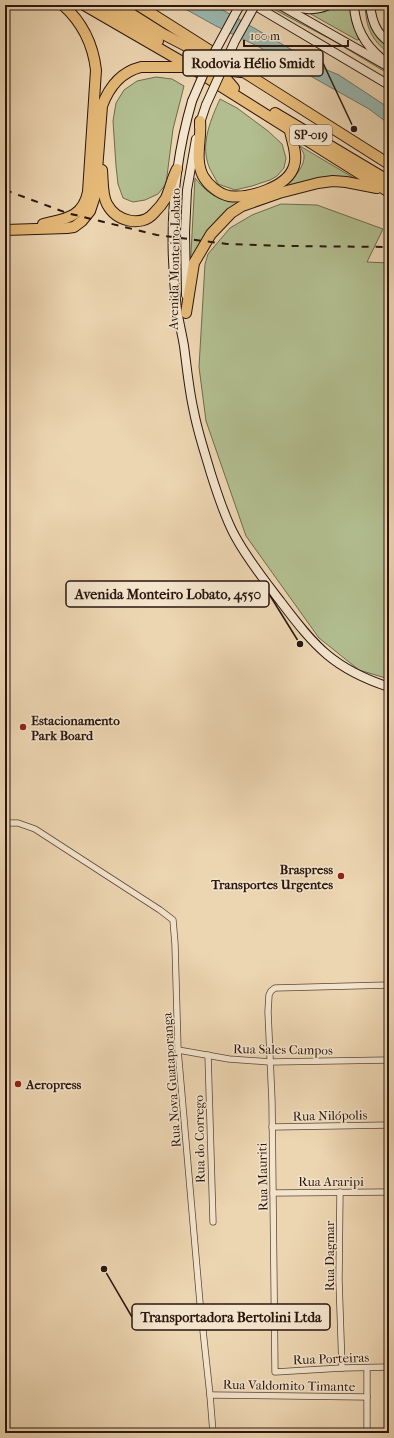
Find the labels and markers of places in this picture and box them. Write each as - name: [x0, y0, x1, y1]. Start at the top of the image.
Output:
- callout: Rodovia Hélio Smidt: [183, 50, 323, 76]
- callout: Avenida Monteiro Lobato, 4550: [66, 581, 269, 607]
- place label: Estacionamento Park Board: [31, 713, 120, 743]
- marker: Estacionamento Park Board: [18, 722, 28, 732]
- place label: Braspress Transportes Urgentes: [210, 862, 333, 893]
- marker: Braspress Transportes Urgentes: [336, 871, 346, 881]
- place label: Aeropress: [25, 1077, 82, 1093]
- marker: Aeropress: [13, 1079, 23, 1089]
- callout: Transportadora Bertolini Ltda: [132, 1304, 330, 1330]

